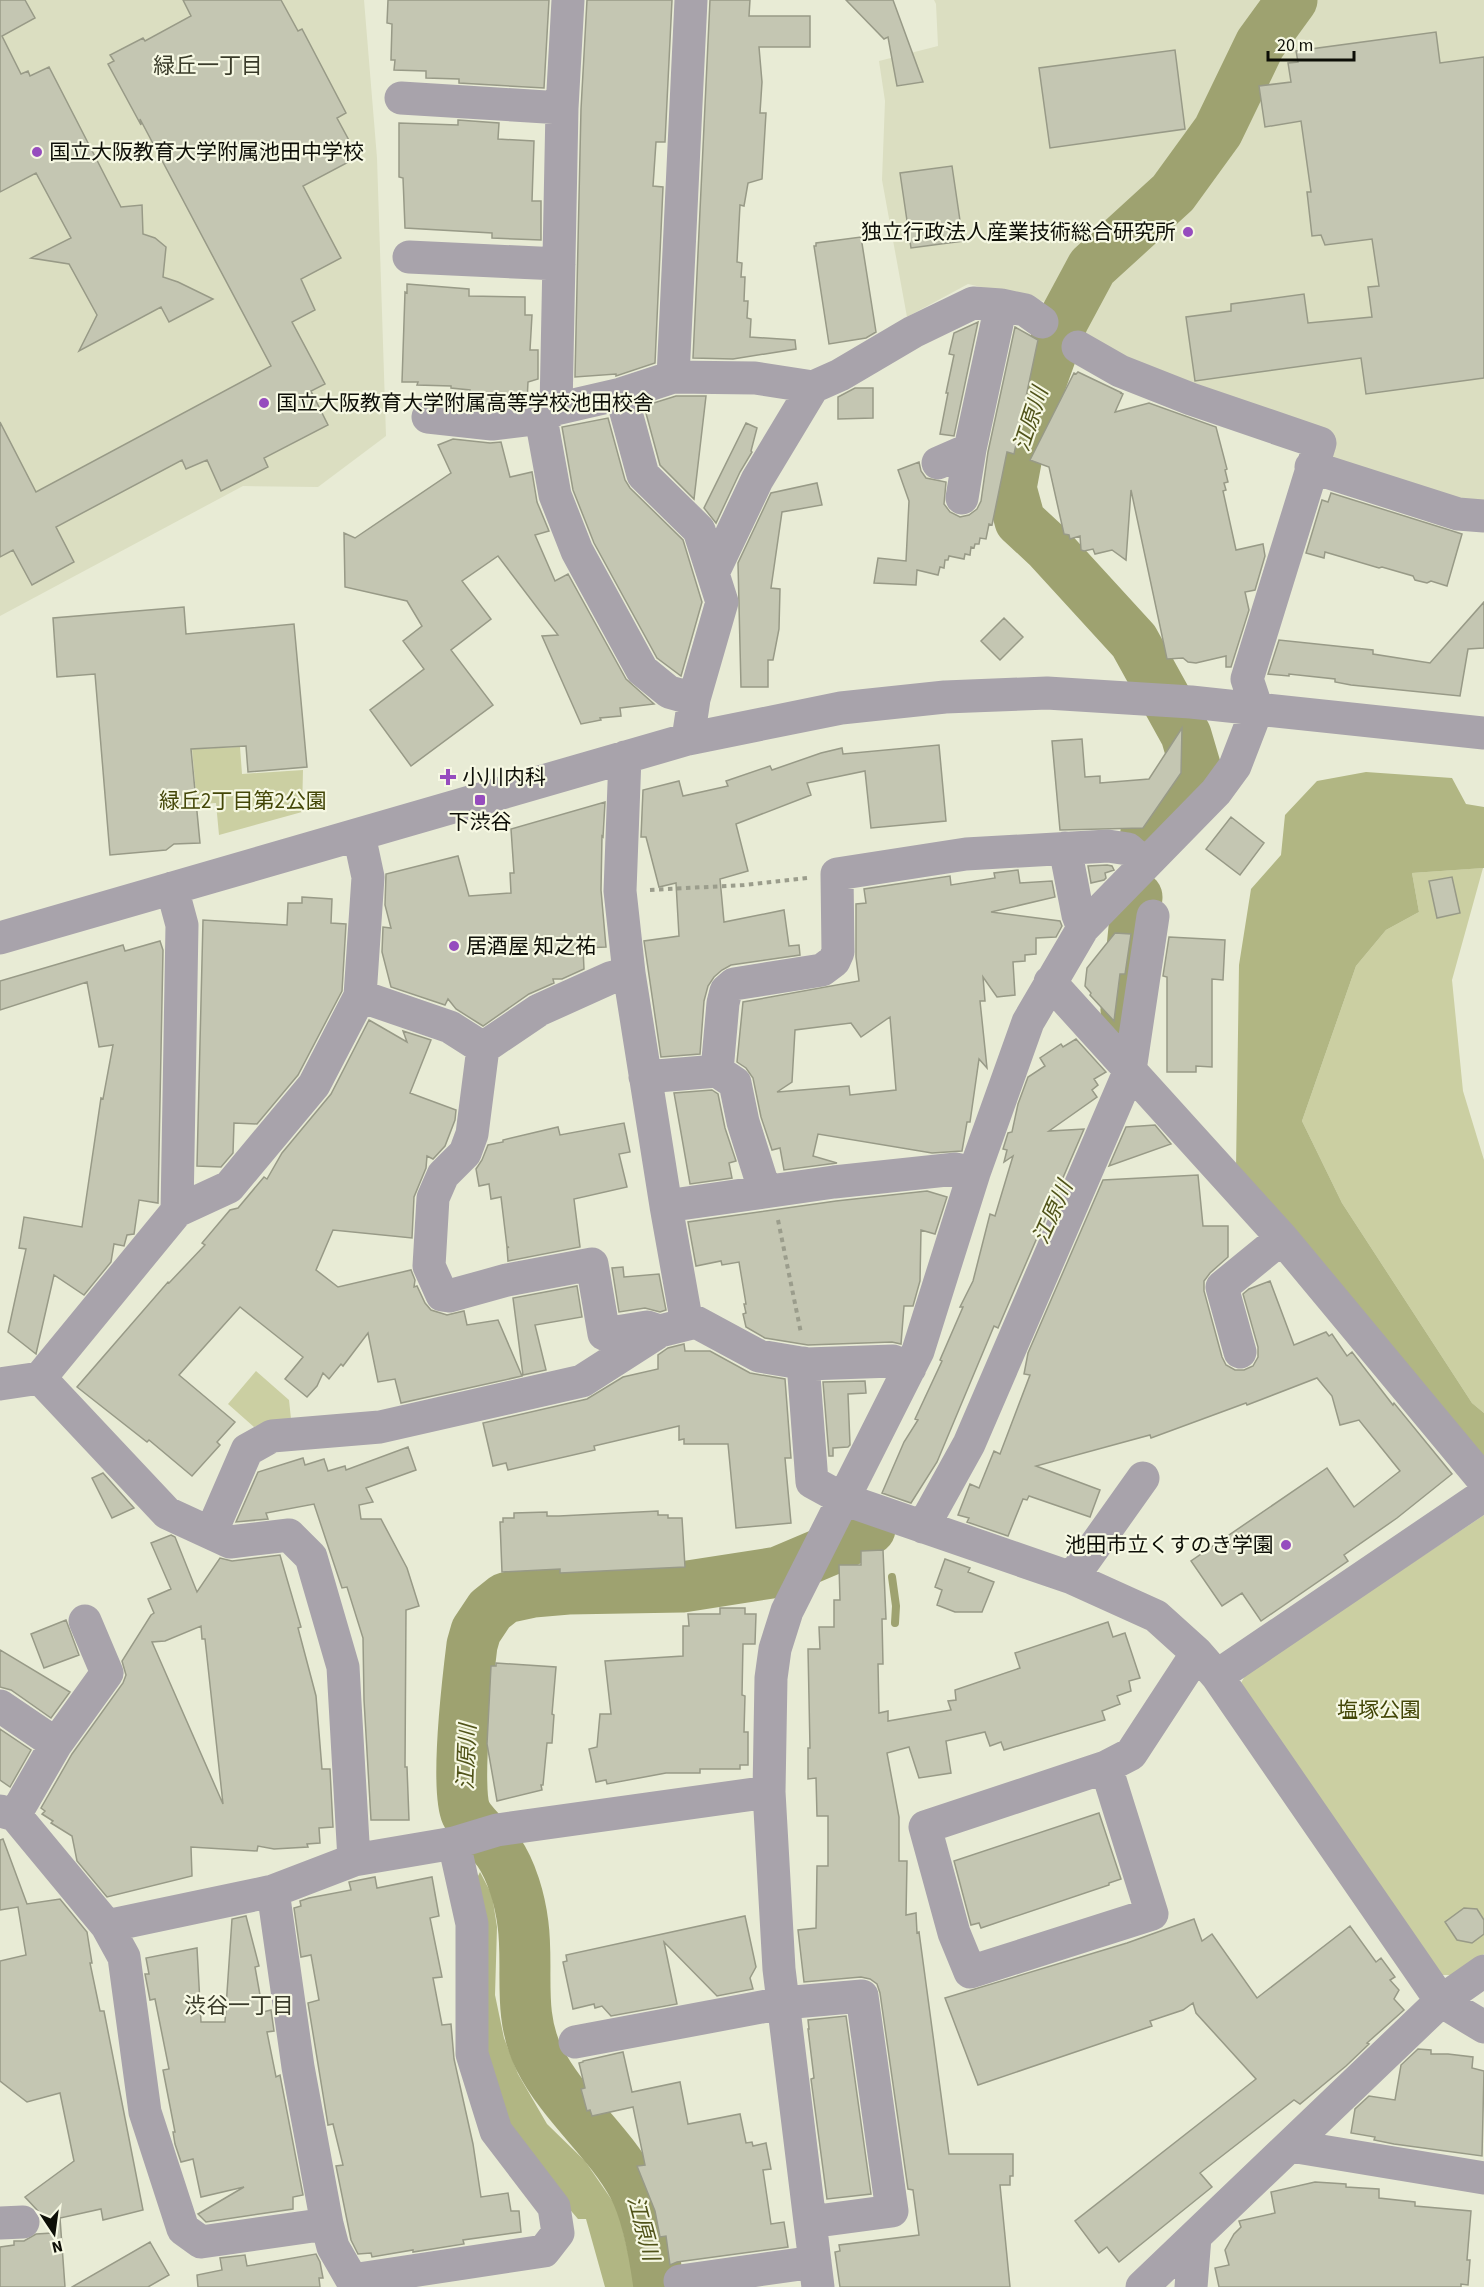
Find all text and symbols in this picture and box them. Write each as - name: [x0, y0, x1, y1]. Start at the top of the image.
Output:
- scale bar: [1268, 24, 1354, 62]
- text: 20 m: [1277, 33, 1313, 58]
- district label: 緑丘一丁目: [153, 50, 263, 82]
- place label: 国立大阪教育大学附属池田中学校: [49, 137, 364, 167]
- marker: 国立大阪教育大学附属池田中学校: [30, 145, 44, 159]
- place label: 独立行政法人産業技術総合研究所: [861, 217, 1176, 247]
- marker: 独立行政法人産業技術総合研究所: [1181, 225, 1195, 239]
- water label: 江原川: [1006, 381, 1057, 456]
- place label: 国立大阪教育大学附属高等学校池田校舎: [276, 388, 654, 418]
- marker: 国立大阪教育大学附属高等学校池田校舎: [257, 396, 271, 410]
- place label: 小川内科: [462, 762, 546, 792]
- marker: 小川内科: [439, 768, 457, 786]
- park label: 緑丘2丁目第2公園: [159, 786, 327, 816]
- marker: 下渋谷: [473, 793, 487, 807]
- place label: 下渋谷: [449, 807, 512, 837]
- place label: 居酒屋 知之祐: [466, 931, 596, 961]
- marker: 居酒屋 知之祐: [447, 939, 461, 953]
- water label: 江原川: [1025, 1174, 1082, 1249]
- place label: 池田市立くすのき学園: [1065, 1530, 1274, 1560]
- marker: 池田市立くすのき学園: [1279, 1538, 1293, 1552]
- park label: 塩塚公園: [1337, 1695, 1421, 1725]
- water label: 江原川: [450, 1722, 484, 1791]
- district label: 渋谷一丁目: [184, 1990, 294, 2022]
- water label: 江原川: [619, 2192, 668, 2266]
- north arrow: [24, 2203, 84, 2263]
- text: N: [49, 2235, 65, 2259]

